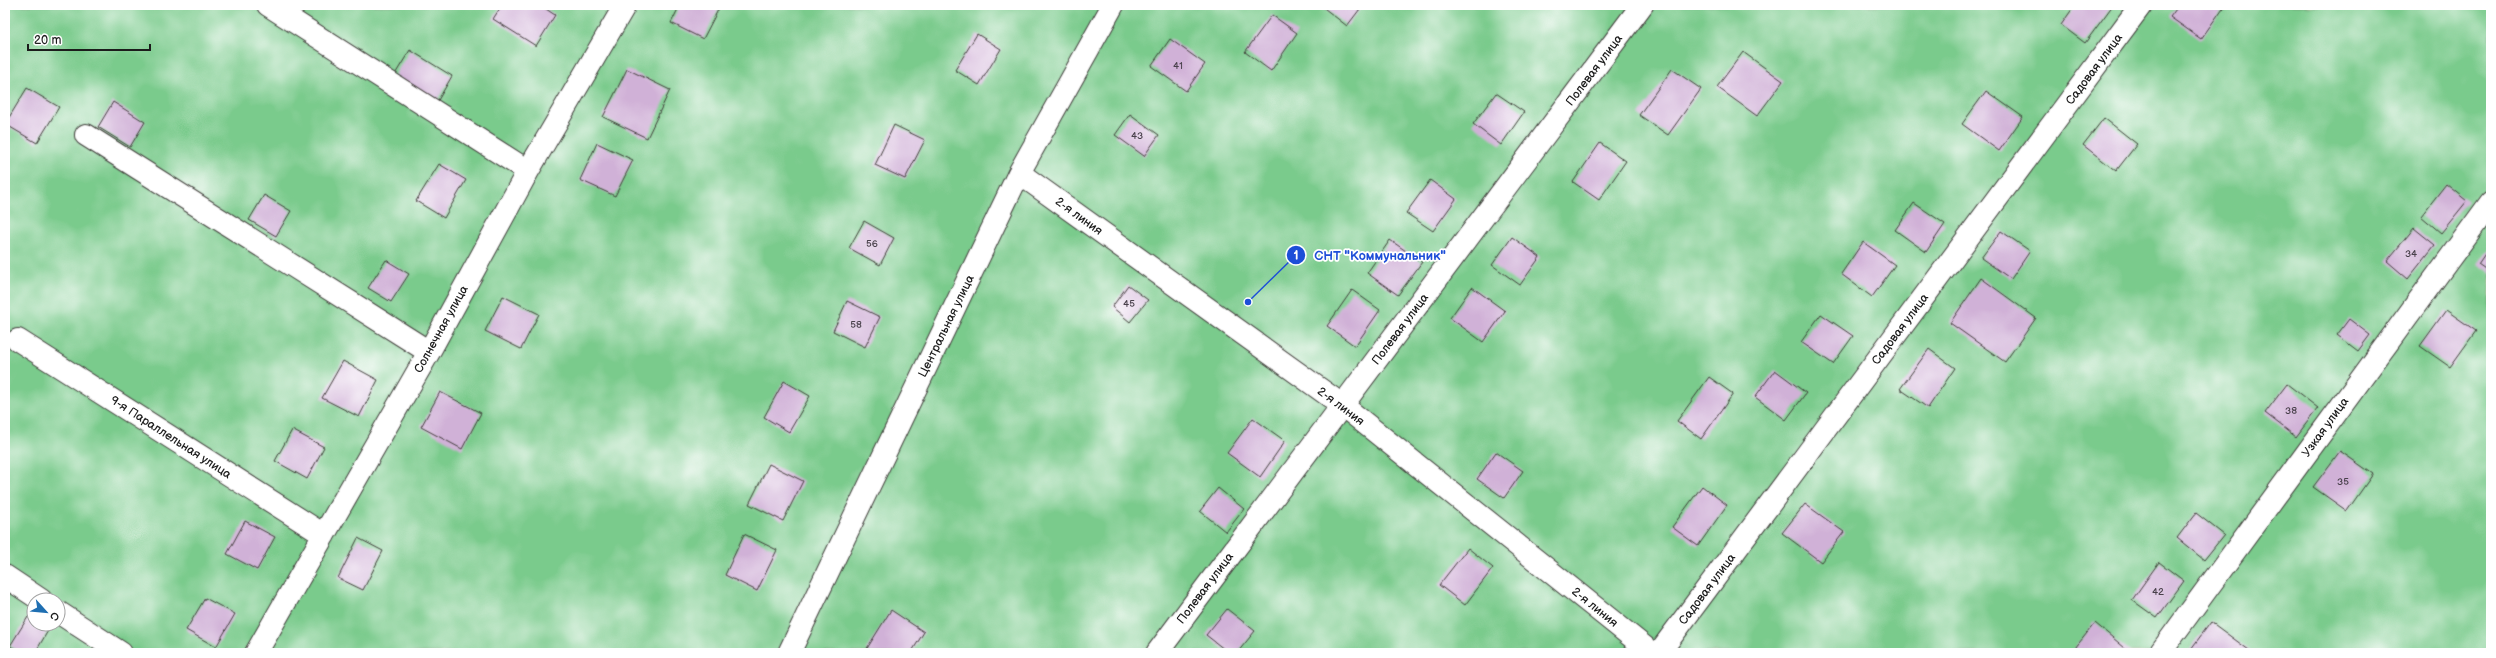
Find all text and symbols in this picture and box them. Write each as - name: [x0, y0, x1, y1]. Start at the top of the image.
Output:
- scale bar: [28, 26, 150, 52]
- street label: Садовая улица: [2063, 31, 2126, 108]
- street label: Полевая улица: [1563, 32, 1626, 109]
- text: 20 m: [34, 33, 61, 48]
- house number: 41: [1173, 60, 1183, 72]
- house number: 43: [1131, 130, 1143, 142]
- street label: 2-я линия: [1052, 194, 1106, 239]
- house number: 56: [866, 238, 878, 250]
- callout: СНТ "Коммунальник": [1286, 243, 1454, 268]
- text: 1: [1293, 248, 1299, 263]
- text: СНТ "Коммунальник": [1314, 248, 1446, 264]
- house number: 34: [2405, 248, 2417, 260]
- street label: Центральная улица: [915, 273, 978, 380]
- street label: Солнечная улица: [411, 283, 472, 376]
- street label: Полевая улица: [1369, 291, 1432, 368]
- street label: Садовая улица: [1869, 291, 1932, 368]
- house number: 45: [1123, 298, 1135, 310]
- house number: 58: [850, 319, 862, 331]
- street label: 2-я линия: [1314, 384, 1367, 429]
- street label: 9-я Параллельная улица: [107, 393, 234, 482]
- street label: Узкая улица: [2299, 395, 2352, 460]
- house number: 38: [2285, 405, 2297, 417]
- house number: 35: [2337, 476, 2349, 488]
- street label: Полевая улица: [1174, 550, 1237, 627]
- street label: Садовая улица: [1676, 551, 1739, 628]
- street label: 2-я линия: [1569, 584, 1621, 631]
- house number: 42: [2152, 586, 2164, 598]
- north arrow: [26, 592, 66, 632]
- text: С: [47, 610, 62, 623]

